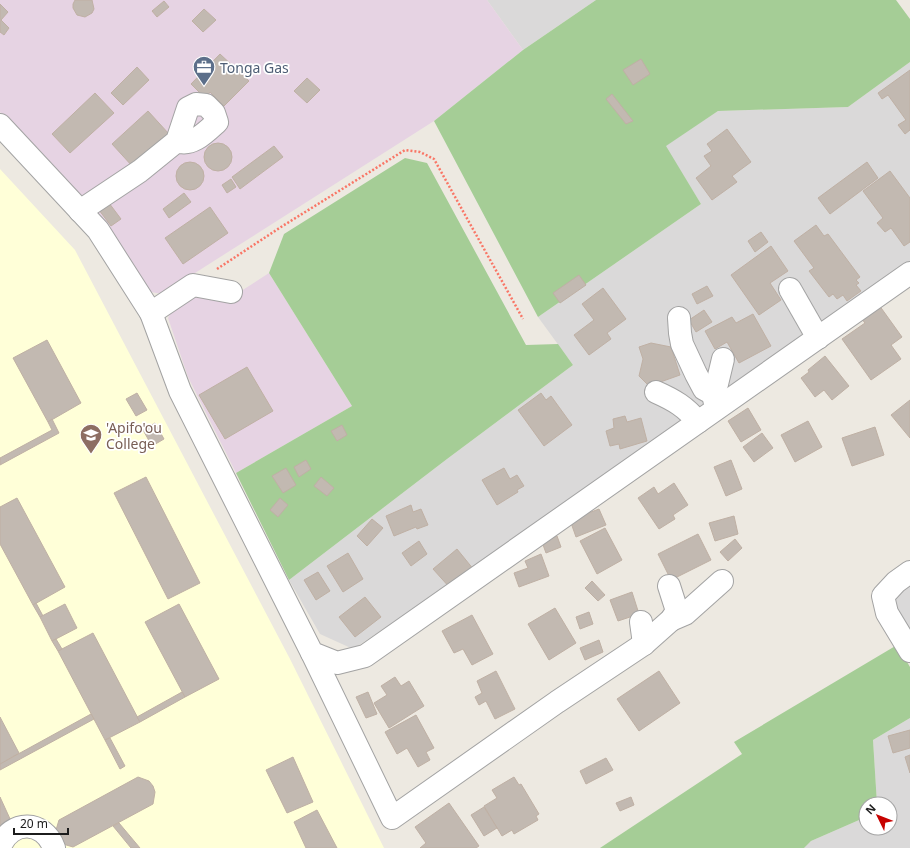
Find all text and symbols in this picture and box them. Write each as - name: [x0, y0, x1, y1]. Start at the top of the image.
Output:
- office icon: Tonga Gas: [191, 54, 217, 87]
- place label: Tonga Gas: [220, 58, 289, 77]
- place label: 'Apifo'ou College: [106, 418, 162, 453]
- school or university icon: 'Apifo'ou College: [78, 422, 104, 455]
- north arrow: [858, 796, 898, 836]
- text: N: [862, 800, 879, 817]
- scale bar: [14, 810, 68, 836]
- text: 20 m: [20, 815, 48, 832]

